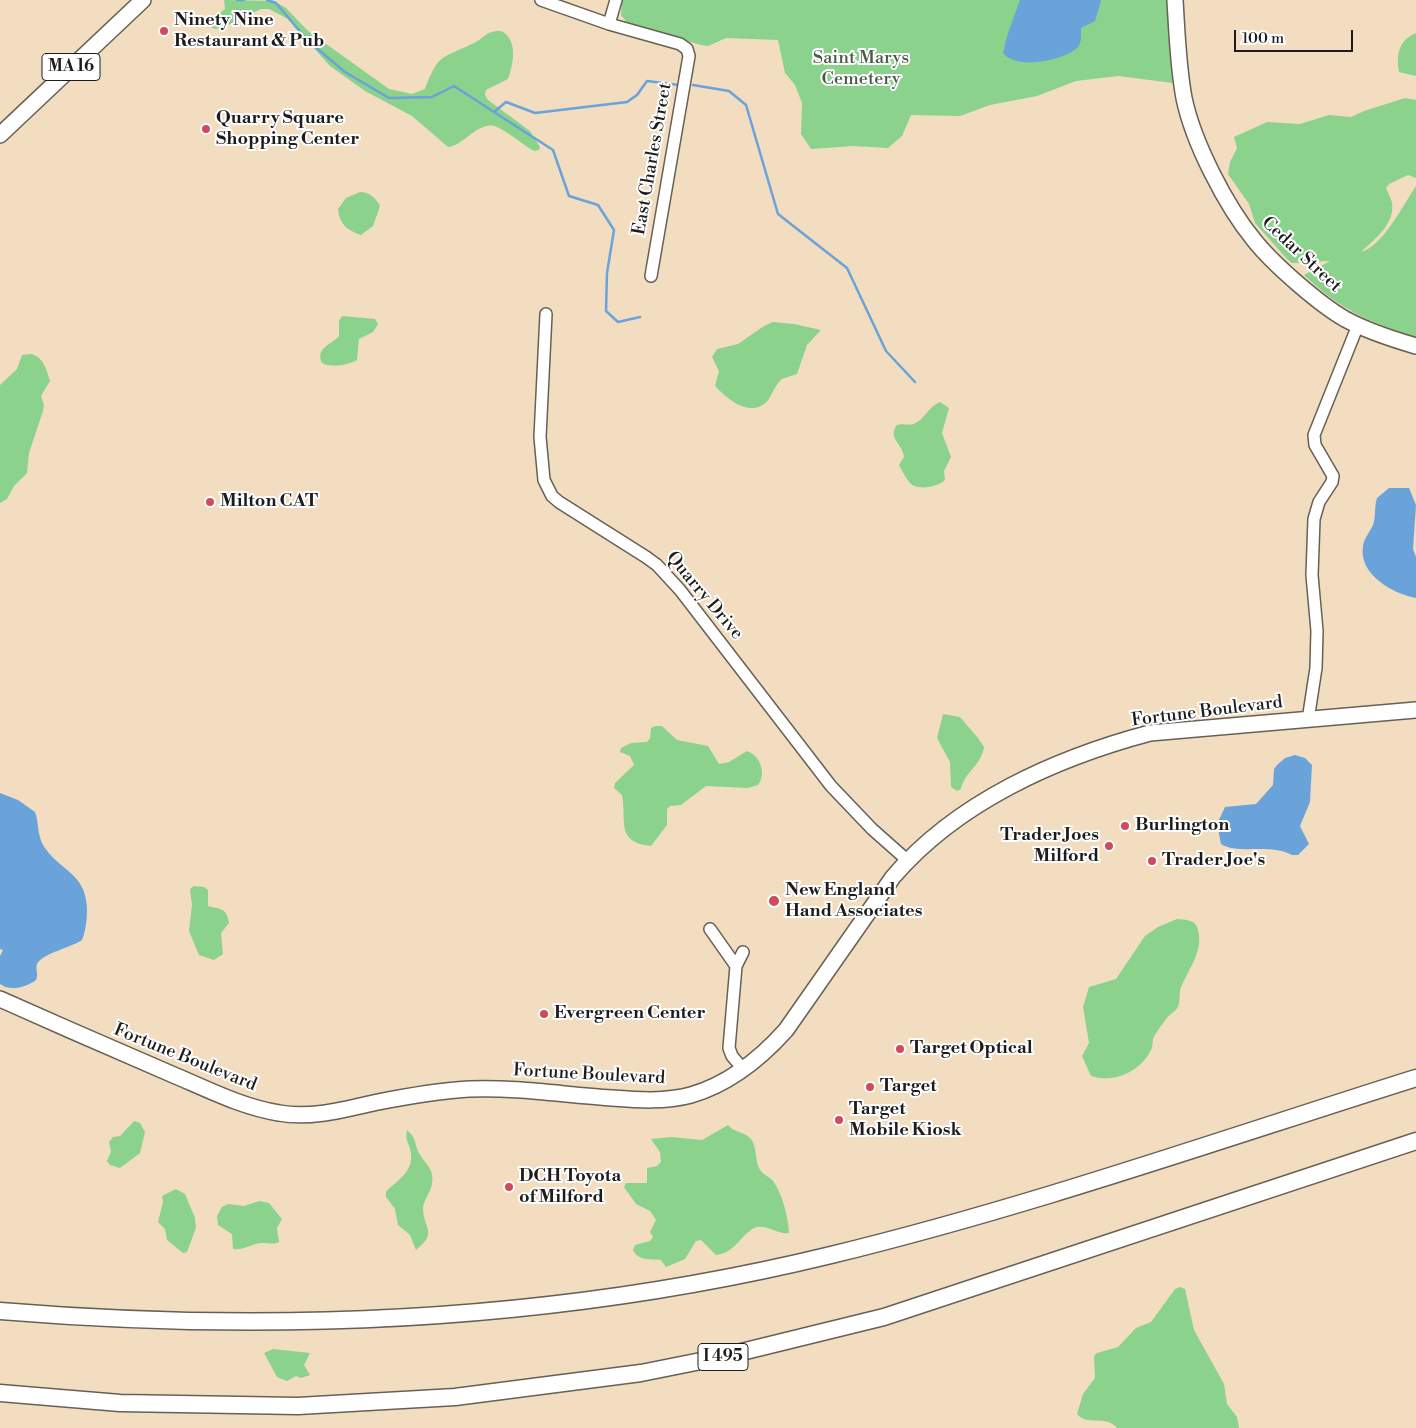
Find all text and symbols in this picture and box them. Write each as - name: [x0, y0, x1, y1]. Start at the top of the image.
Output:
- place label: Ninety Nine Restaurant & Pub: [174, 10, 324, 52]
- scale bar: [1236, 20, 1355, 52]
- marker: Ninety Nine Restaurant & Pub: [158, 25, 170, 37]
- text: 100 m: [1242, 29, 1284, 48]
- park label: Saint Marys Cemetery: [813, 48, 909, 90]
- road number: MA 16: [42, 54, 100, 80]
- street label: East Charles Street: [629, 81, 677, 237]
- place label: Quarry Square Shopping Center: [216, 108, 359, 150]
- marker: Quarry Square Shopping Center: [200, 123, 212, 135]
- street label: Cedar Street: [1257, 213, 1345, 297]
- place label: Milton CAT: [220, 491, 318, 513]
- marker: Milton CAT: [204, 496, 216, 508]
- street label: Quarry Drive: [661, 548, 747, 644]
- street label: Fortune Boulevard: [1130, 692, 1284, 732]
- place label: Burlington: [1135, 815, 1229, 837]
- marker: Burlington: [1119, 820, 1131, 832]
- place label: Trader Joes Milford: [1000, 825, 1099, 868]
- marker: Trader Joes Milford: [1103, 840, 1115, 852]
- place label: Trader Joe's: [1162, 850, 1265, 872]
- marker: Trader Joe's: [1146, 855, 1158, 867]
- place label: New England Hand Associates: [785, 880, 922, 922]
- marker: New England Hand Associates: [767, 894, 781, 908]
- place label: Evergreen Center: [554, 1003, 706, 1025]
- marker: Evergreen Center: [538, 1008, 550, 1020]
- street label: Fortune Boulevard: [110, 1019, 260, 1097]
- place label: Target Optical: [910, 1038, 1033, 1060]
- marker: Target Optical: [894, 1043, 906, 1055]
- street label: Fortune Boulevard: [512, 1060, 666, 1090]
- place label: Target: [880, 1076, 937, 1098]
- marker: Target: [864, 1081, 876, 1093]
- place label: Target Mobile Kiosk: [849, 1099, 962, 1142]
- marker: Target Mobile Kiosk: [833, 1114, 845, 1126]
- place label: DCH Toyota of Milford: [519, 1166, 621, 1208]
- marker: DCH Toyota of Milford: [503, 1181, 515, 1193]
- road number: I 495: [698, 1344, 748, 1370]

